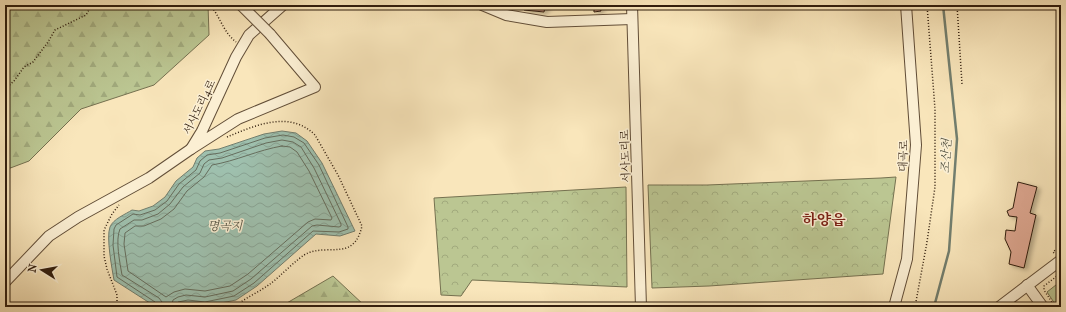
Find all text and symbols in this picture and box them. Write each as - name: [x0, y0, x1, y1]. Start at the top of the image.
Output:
- street label: 서사도리4로: [181, 77, 219, 137]
- street label: 서사도리로: [618, 129, 633, 183]
- water label: 조산천: [938, 137, 954, 174]
- street label: 대곡로: [896, 139, 911, 172]
- district label: 하양읍: [802, 211, 846, 229]
- water label: 명곡지: [208, 219, 244, 233]
- north arrow: [22, 250, 62, 290]
- text: N: [25, 262, 40, 274]

